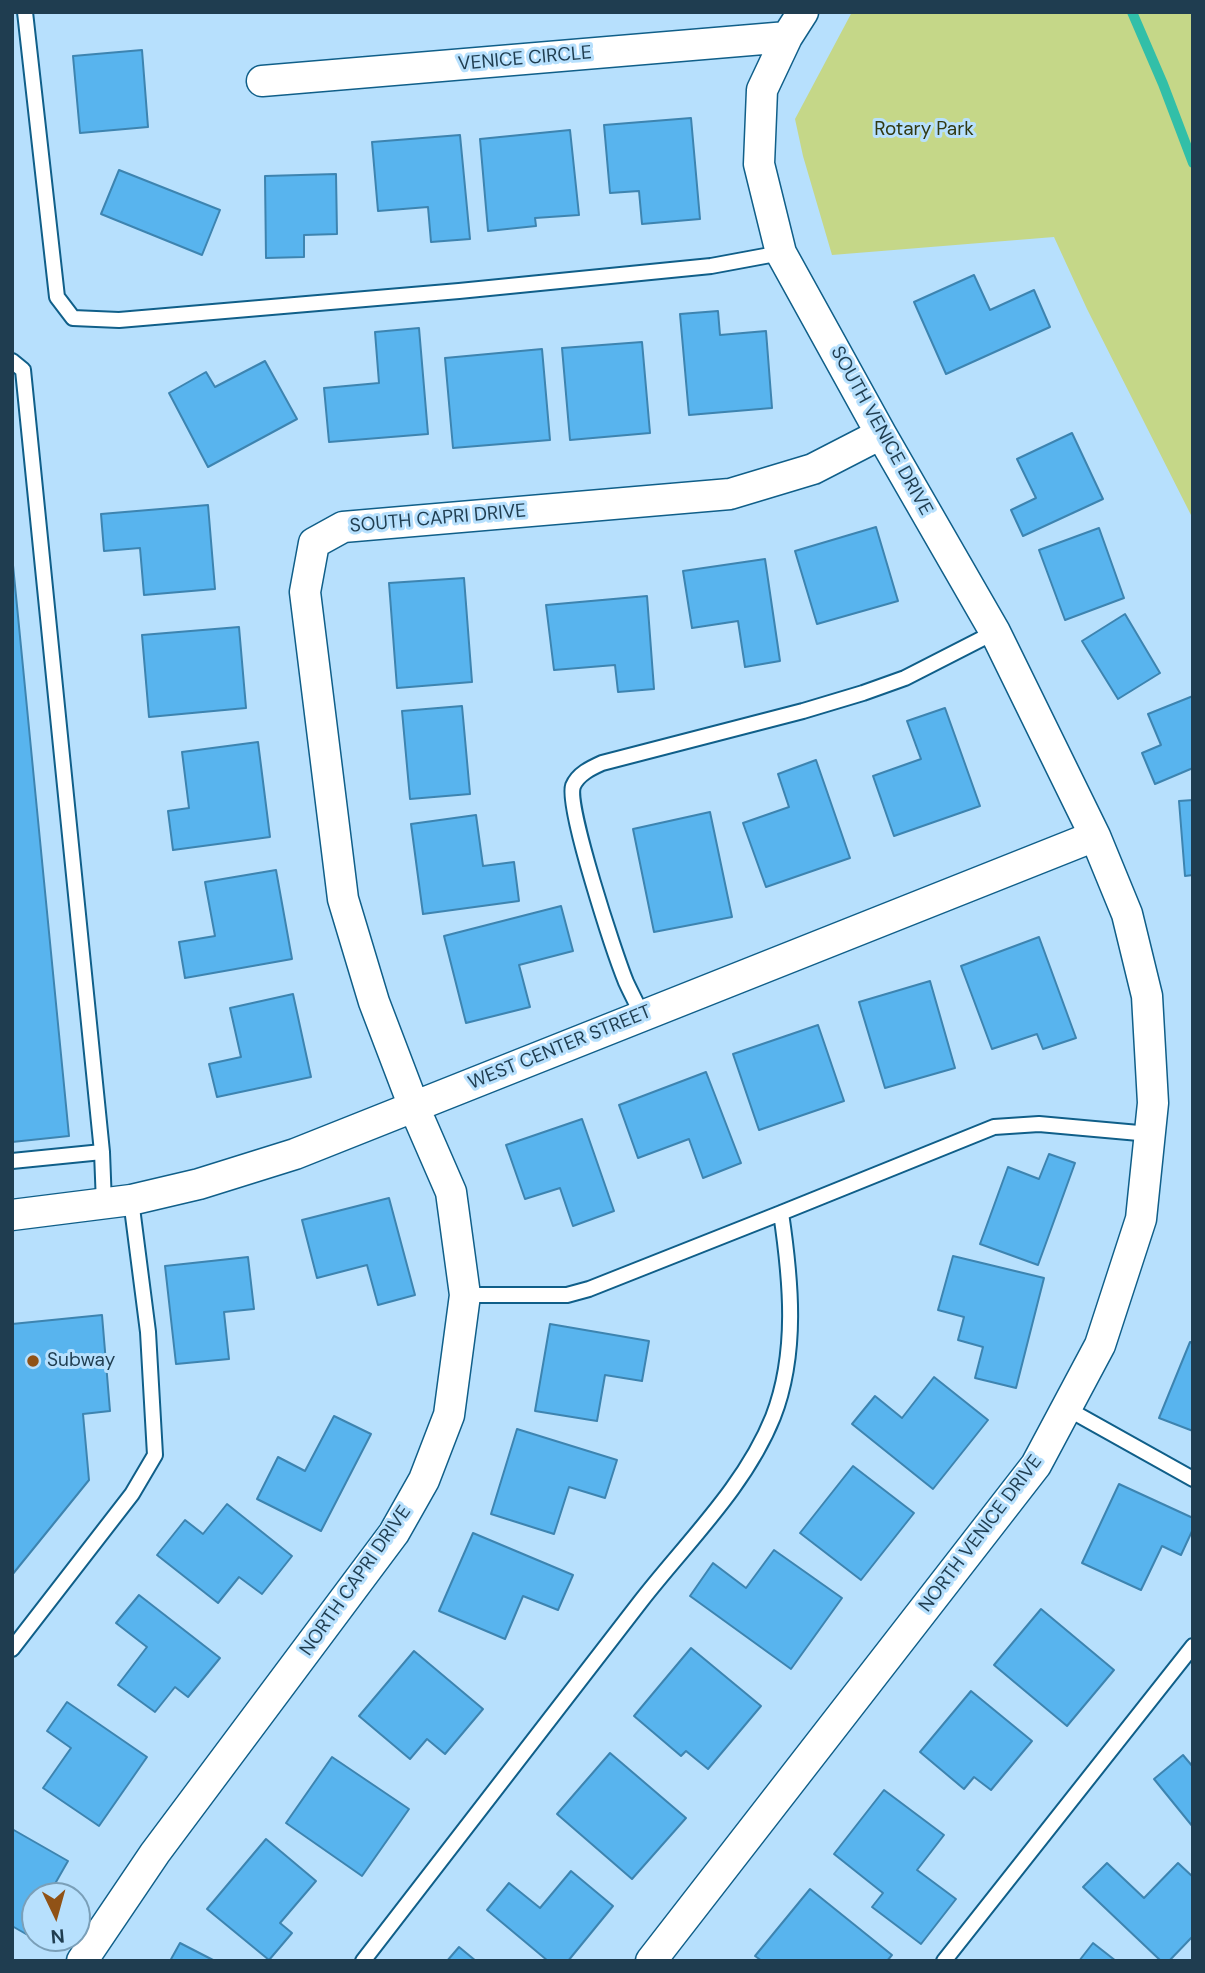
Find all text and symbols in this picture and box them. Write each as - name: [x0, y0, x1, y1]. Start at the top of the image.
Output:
- street label: VENICE CIRCLE: [457, 42, 593, 76]
- park label: Rotary Park: [874, 119, 974, 141]
- street label: SOUTH VENICE DRIVE: [825, 343, 937, 519]
- street label: SOUTH CAPRI DRIVE: [349, 500, 527, 538]
- street label: WEST CENTER STREET: [465, 1001, 655, 1095]
- place label: Subway: [47, 1350, 115, 1372]
- marker: Subway: [25, 1353, 41, 1369]
- street label: NORTH VENICE DRIVE: [915, 1451, 1047, 1617]
- street label: NORTH CAPRI DRIVE: [296, 1502, 416, 1660]
- north arrow: [21, 1882, 91, 1952]
- text: N: [50, 1923, 66, 1949]

